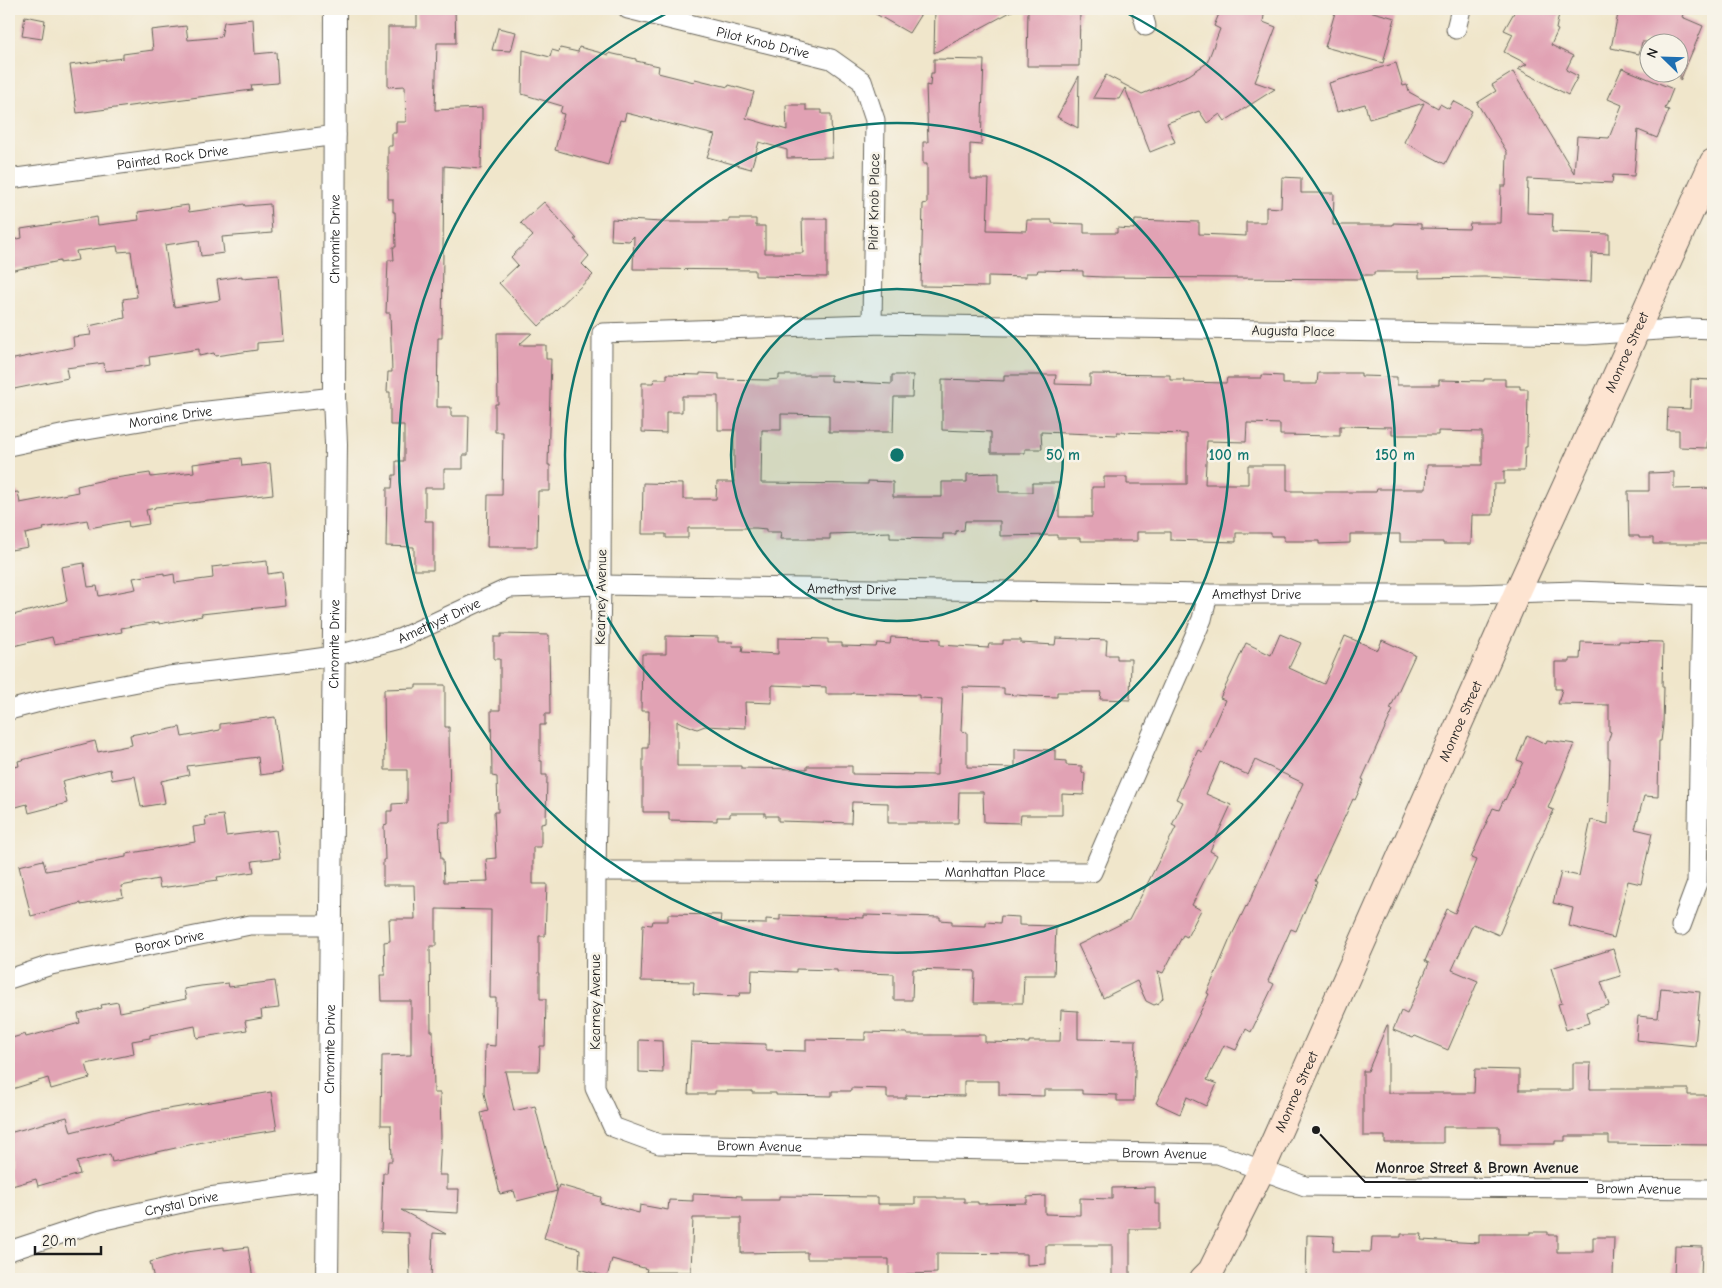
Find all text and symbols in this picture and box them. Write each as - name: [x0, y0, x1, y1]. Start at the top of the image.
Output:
- street label: Pilot Knob Drive: [715, 23, 811, 62]
- north arrow: [1640, 32, 1690, 82]
- text: N: [1643, 46, 1662, 61]
- street label: Painted Rock Drive: [116, 141, 229, 173]
- street label: Pilot Knob Place: [865, 153, 883, 251]
- street label: Chromite Drive: [326, 195, 343, 284]
- street label: Monroe Street: [1601, 308, 1653, 395]
- street label: Augusta Place: [1251, 322, 1335, 340]
- street label: Moraine Drive: [127, 402, 213, 431]
- centre of rings: [888, 446, 906, 464]
- text: 50 m: [1046, 446, 1080, 464]
- text: 100 m: [1209, 446, 1249, 464]
- text: 150 m: [1375, 446, 1415, 464]
- street label: Kearney Avenue: [592, 549, 610, 645]
- street label: Amethyst Drive: [807, 580, 896, 598]
- street label: Amethyst Drive: [1212, 586, 1301, 603]
- street label: Amethyst Drive: [395, 594, 483, 647]
- street label: Chromite Drive: [325, 599, 343, 689]
- street label: Monroe Street: [1435, 677, 1486, 764]
- street label: Manhattan Place: [945, 863, 1045, 880]
- street label: Borax Drive: [133, 926, 205, 956]
- street label: Kearney Avenue: [587, 954, 604, 1050]
- street label: Chromite Drive: [320, 1004, 338, 1094]
- street label: Monroe Street: [1271, 1048, 1322, 1135]
- street label: Brown Avenue: [717, 1137, 802, 1155]
- street label: Brown Avenue: [1122, 1144, 1207, 1162]
- callout: Monroe Street & Brown Avenue: [1365, 1152, 1588, 1182]
- text: Monroe Street & Brown Avenue: [1375, 1159, 1579, 1177]
- street label: Brown Avenue: [1596, 1180, 1681, 1197]
- street label: Crystal Drive: [143, 1187, 219, 1219]
- scale bar: [35, 1223, 101, 1255]
- text: 20 m: [42, 1232, 76, 1250]

